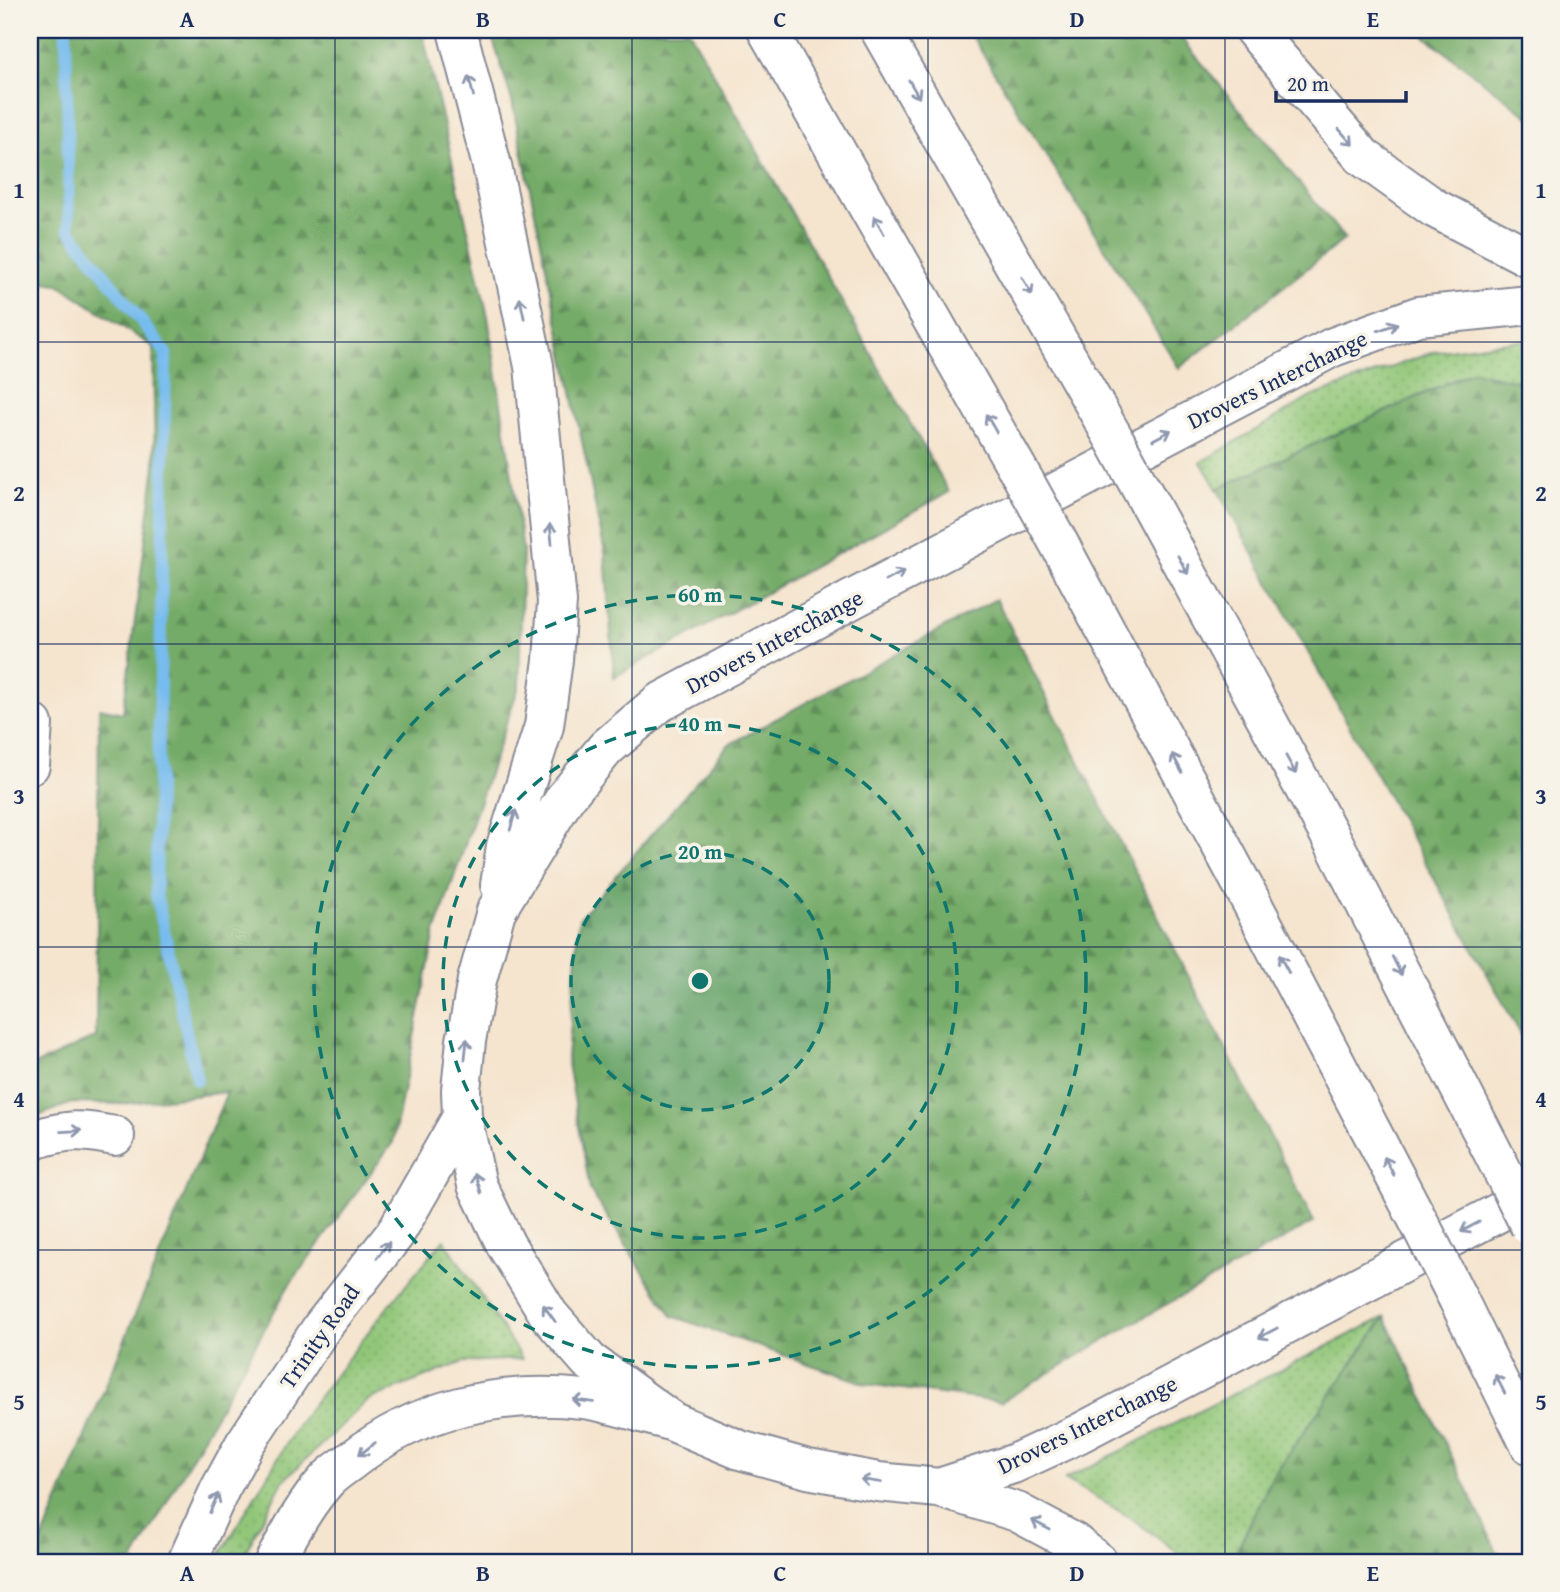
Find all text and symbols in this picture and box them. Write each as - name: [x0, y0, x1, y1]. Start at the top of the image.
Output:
- text: A: [180, 2, 195, 35]
- text: B: [476, 2, 490, 35]
- text: C: [773, 2, 787, 35]
- text: D: [1070, 2, 1085, 35]
- text: E: [1367, 2, 1379, 35]
- scale bar: [1276, 60, 1406, 104]
- text: 20 m: [1287, 68, 1329, 99]
- one-way arrow: [464, 76, 477, 98]
- one-way arrow: [908, 78, 921, 99]
- one-way arrow: [1338, 128, 1354, 146]
- text: 1: [13, 173, 25, 206]
- text: 1: [1535, 173, 1547, 206]
- one-way arrow: [872, 216, 886, 236]
- one-way arrow: [1020, 276, 1034, 296]
- one-way arrow: [515, 297, 528, 320]
- one-way arrow: [1377, 319, 1399, 332]
- street label: Drovers Interchange: [1181, 321, 1373, 437]
- one-way arrow: [984, 413, 997, 434]
- one-way arrow: [1151, 428, 1171, 442]
- text: 2: [13, 476, 25, 509]
- text: 2: [1535, 476, 1547, 509]
- one-way arrow: [544, 523, 557, 545]
- one-way arrow: [1176, 554, 1190, 575]
- one-way arrow: [885, 569, 905, 583]
- text: 60 m: [678, 579, 722, 610]
- street label: Drovers Interchange: [679, 580, 869, 702]
- text: 40 m: [678, 708, 722, 739]
- one-way arrow: [1170, 753, 1183, 774]
- one-way arrow: [1285, 754, 1298, 775]
- text: 3: [13, 779, 25, 812]
- text: 3: [1535, 779, 1547, 812]
- one-way arrow: [508, 809, 521, 831]
- text: 20 m: [678, 836, 722, 867]
- one-way arrow: [1277, 954, 1290, 975]
- one-way arrow: [1391, 955, 1405, 976]
- centre of rings: [688, 969, 712, 993]
- one-way arrow: [459, 1038, 472, 1061]
- text: 4: [13, 1082, 25, 1115]
- text: 4: [1535, 1082, 1547, 1115]
- one-way arrow: [59, 1125, 82, 1138]
- one-way arrow: [1382, 1156, 1395, 1177]
- one-way arrow: [471, 1172, 484, 1194]
- one-way arrow: [1460, 1221, 1481, 1235]
- one-way arrow: [375, 1241, 390, 1260]
- street label: Trinity Road: [271, 1276, 368, 1395]
- one-way arrow: [542, 1304, 557, 1323]
- one-way arrow: [1258, 1327, 1279, 1340]
- street label: Drovers Interchange: [991, 1366, 1183, 1482]
- one-way arrow: [1492, 1374, 1506, 1395]
- text: 5: [13, 1385, 25, 1418]
- text: 5: [1535, 1385, 1547, 1418]
- one-way arrow: [572, 1394, 595, 1407]
- one-way arrow: [358, 1441, 376, 1456]
- one-way arrow: [860, 1474, 883, 1487]
- one-way arrow: [208, 1493, 221, 1514]
- one-way arrow: [1032, 1518, 1052, 1532]
- text: A: [180, 1556, 195, 1589]
- text: B: [476, 1556, 490, 1589]
- text: C: [773, 1556, 787, 1589]
- text: D: [1070, 1556, 1085, 1589]
- text: E: [1367, 1556, 1379, 1589]

